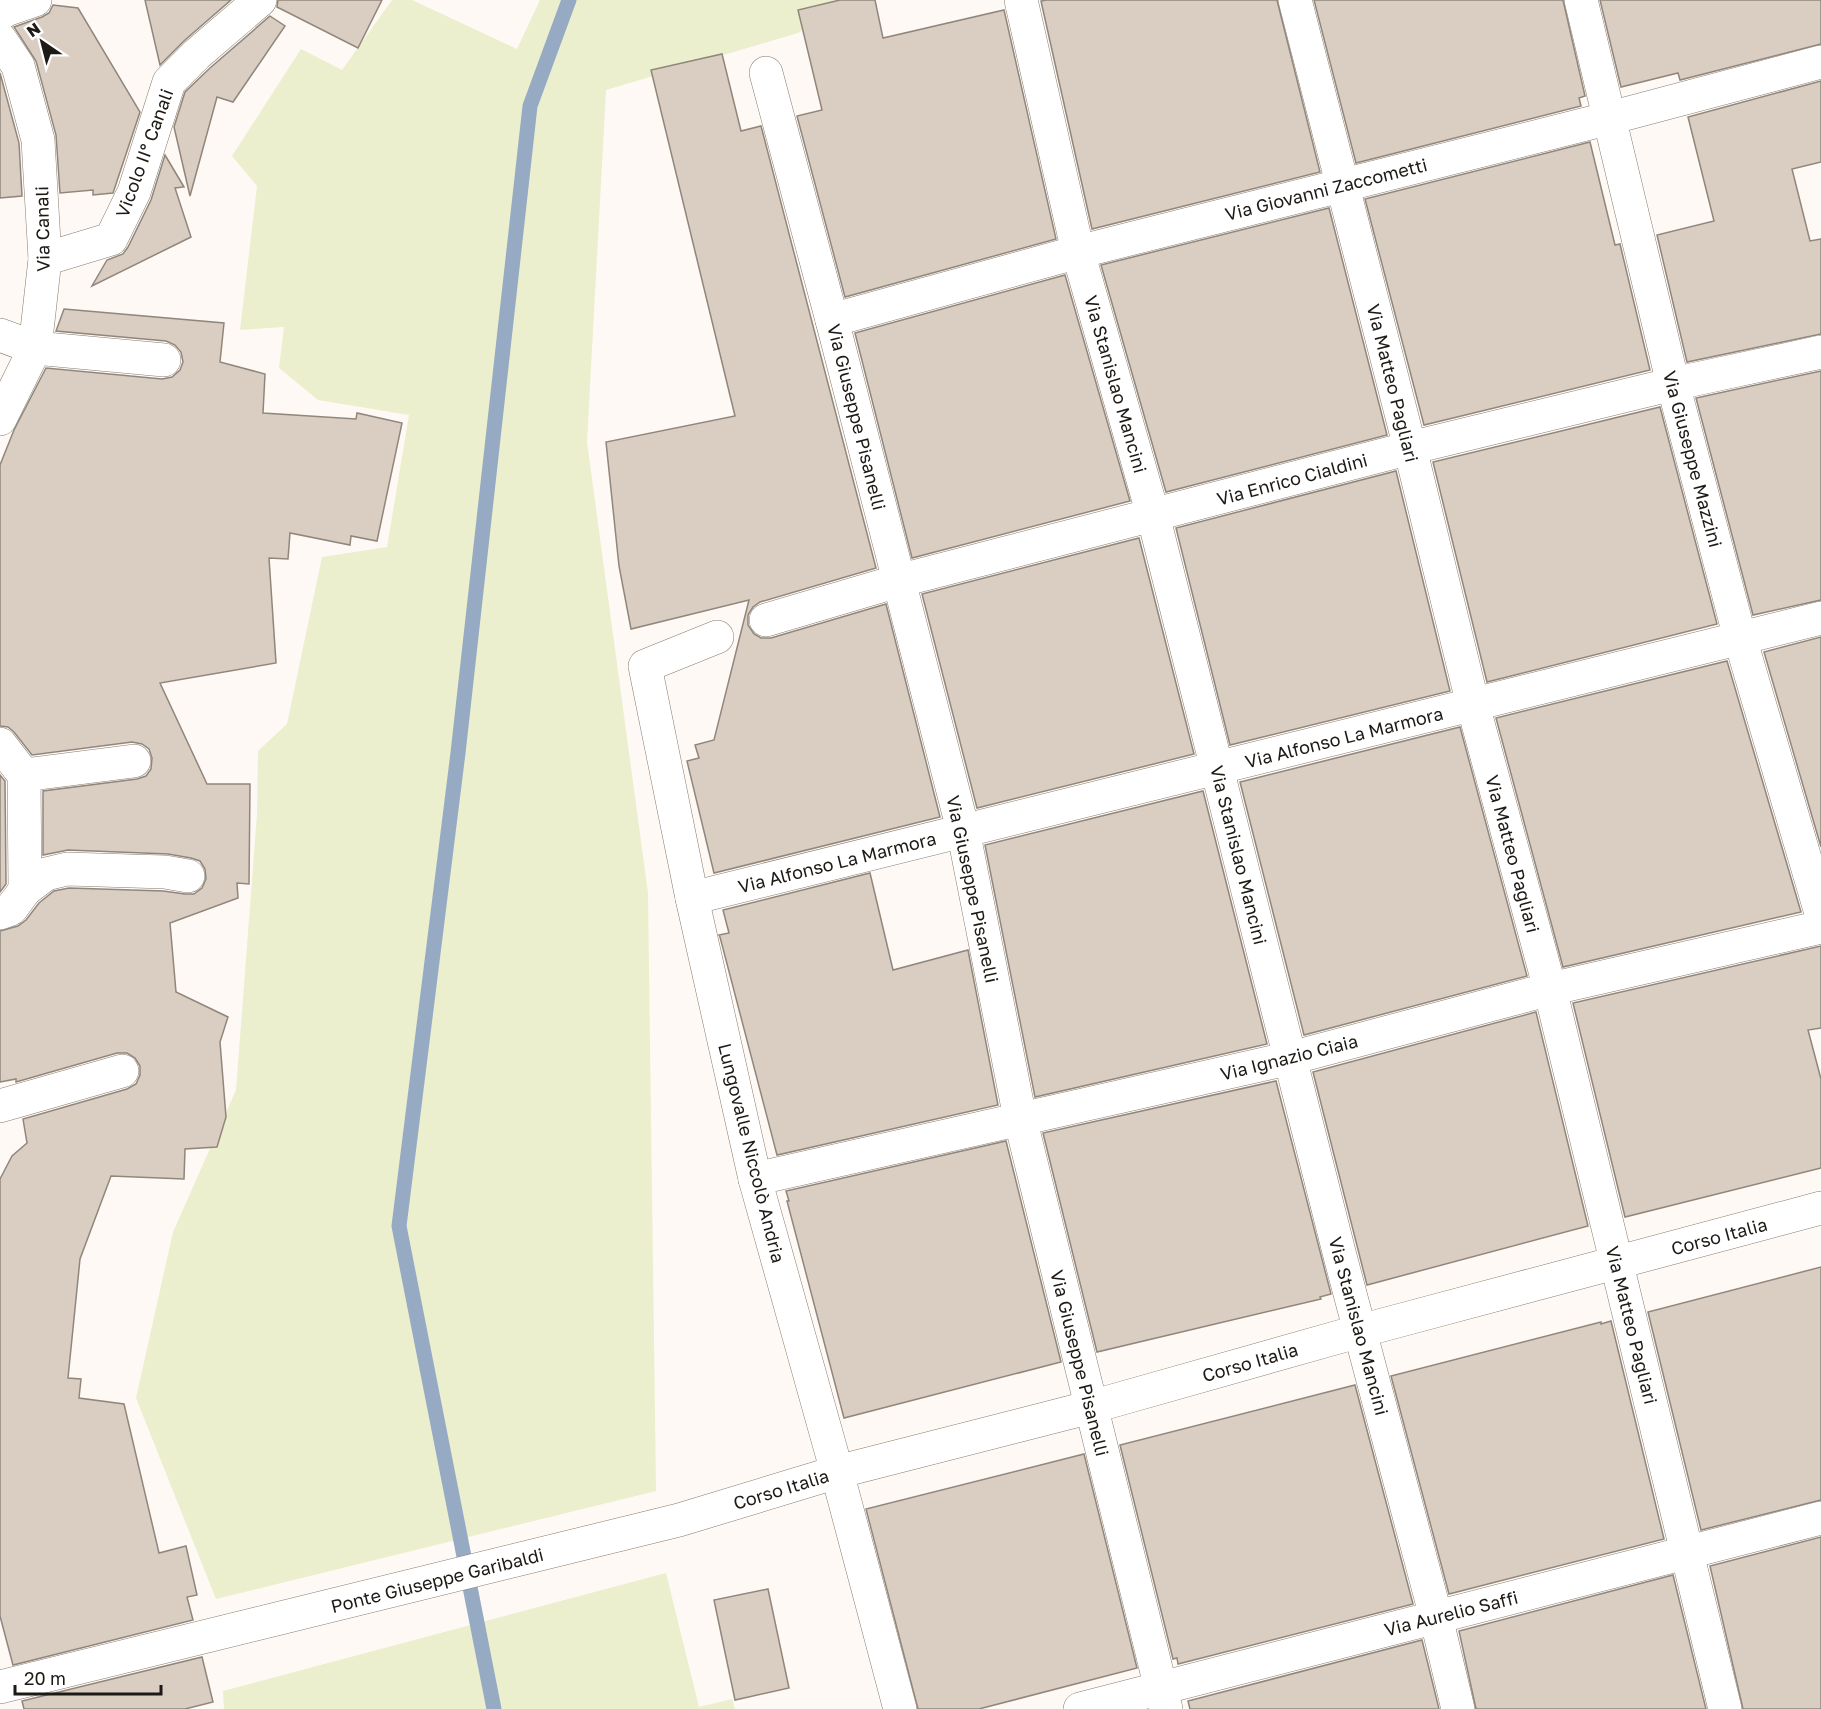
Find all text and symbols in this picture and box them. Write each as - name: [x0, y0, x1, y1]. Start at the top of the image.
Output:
- north arrow: [12, 12, 72, 72]
- text: N: [23, 18, 44, 41]
- street label: Vicolo II° Canali: [111, 86, 177, 220]
- street label: Via Giovanni Zaccometti: [1223, 153, 1429, 225]
- street label: Via Canali: [30, 186, 54, 272]
- street label: Via Stanislao Mancini: [1080, 293, 1152, 475]
- street label: Via Matteo Pagliari: [1363, 302, 1423, 464]
- street label: Via Giuseppe Pisanelli: [823, 322, 891, 512]
- street label: Via Giuseppe Mazzini: [1659, 368, 1727, 550]
- street label: Via Enrico Cialdini: [1214, 448, 1370, 510]
- street label: Via Alfonso La Marmora: [1243, 702, 1445, 772]
- street label: Via Stanislao Mancini: [1206, 763, 1272, 947]
- street label: Via Matteo Pagliari: [1481, 773, 1545, 935]
- street label: Via Giuseppe Pisanelli: [942, 793, 1004, 985]
- street label: Via Alfonso La Marmora: [736, 827, 938, 897]
- street label: Via Ignazio Ciaia: [1218, 1029, 1360, 1085]
- street label: Lungovalle Niccolò Andria: [714, 1041, 790, 1265]
- street label: Corso Italia: [1668, 1213, 1770, 1259]
- street label: Via Stanislao Mancini: [1325, 1234, 1393, 1418]
- street label: Via Matteo Pagliari: [1602, 1244, 1662, 1406]
- street label: Via Giuseppe Pisanelli: [1046, 1268, 1114, 1458]
- street label: Corso Italia: [1200, 1338, 1300, 1386]
- street label: Corso Italia: [731, 1464, 831, 1514]
- street label: Ponte Giuseppe Garibaldi: [328, 1543, 546, 1617]
- street label: Via Aurelio Saffi: [1382, 1586, 1520, 1640]
- scale bar: [15, 1658, 160, 1696]
- text: 20 m: [24, 1667, 66, 1689]

